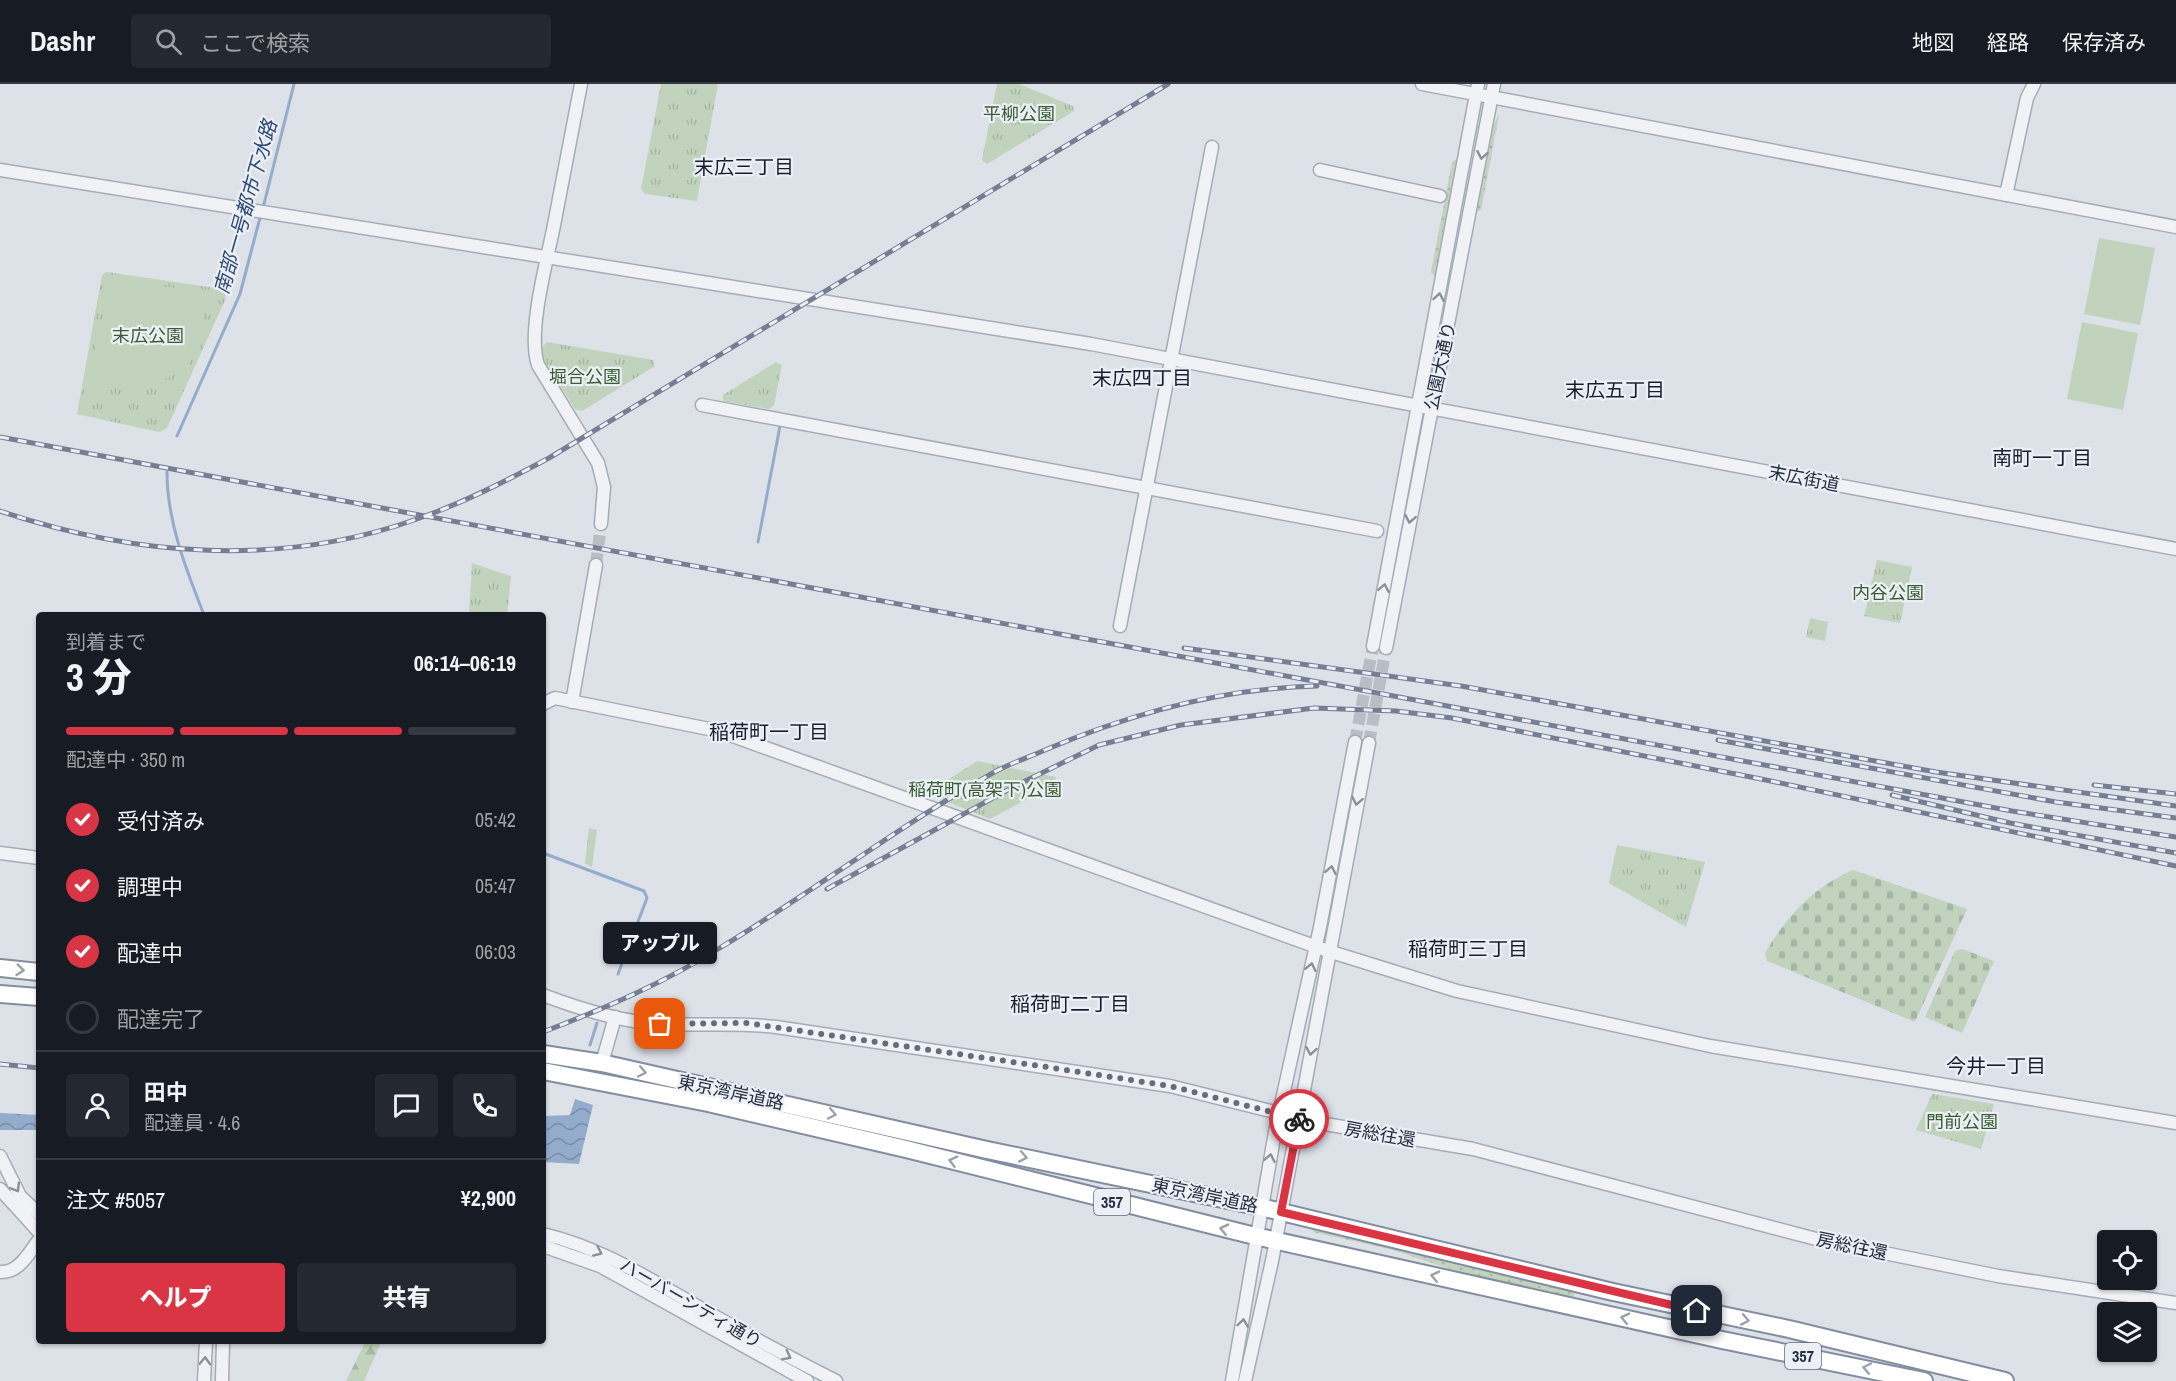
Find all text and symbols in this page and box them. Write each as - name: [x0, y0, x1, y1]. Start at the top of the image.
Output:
- search box: [131, 14, 551, 68]
- text: Dashr: [30, 22, 95, 60]
- icon: search: [152, 25, 185, 58]
- text: ここで検索: [200, 28, 310, 58]
- text: 地図: [1912, 28, 1954, 57]
- text: 経路: [1987, 28, 2029, 57]
- text: 保存済み: [2062, 28, 2146, 57]
- park label: 平柳公園: [983, 101, 1055, 126]
- water label: 南部一号都市下水路: [207, 115, 283, 297]
- one-way arrow: [1476, 150, 1488, 159]
- district label: 末広三丁目: [694, 153, 794, 180]
- one-way arrow: [1432, 293, 1444, 302]
- street label: 公園大通り: [1418, 319, 1462, 413]
- park label: 末広公園: [112, 323, 184, 348]
- park label: 堀合公園: [549, 364, 621, 389]
- district label: 末広四丁目: [1092, 364, 1192, 391]
- district label: 末広五丁目: [1565, 376, 1665, 403]
- district label: 南町一丁目: [1992, 444, 2092, 471]
- street label: 末広街道: [1766, 459, 1842, 497]
- one-way arrow: [1404, 513, 1417, 523]
- park label: 内谷公園: [1852, 580, 1924, 605]
- one-way arrow: [1377, 584, 1390, 594]
- text: 到着まで: [66, 628, 146, 655]
- text: 06:14–06:19: [414, 648, 516, 678]
- text: 3 分: [66, 651, 132, 703]
- district label: 稲荷町一丁目: [709, 718, 829, 745]
- text: 配達中 · 350 m: [66, 746, 185, 773]
- park label: 稲荷町(高架下)公園: [908, 777, 1062, 802]
- one-way arrow: [1351, 795, 1364, 805]
- icon: check: [66, 803, 99, 836]
- text: 受付済み: [117, 806, 205, 836]
- text: 05:42: [475, 806, 516, 833]
- one-way arrow: [1324, 865, 1337, 875]
- icon: check: [66, 869, 99, 902]
- text: 調理中: [117, 872, 183, 902]
- text: 05:47: [475, 872, 516, 899]
- callout: アップル: [603, 922, 717, 964]
- text: アップル: [620, 929, 700, 956]
- icon: check: [66, 935, 99, 968]
- district label: 稲荷町三丁目: [1408, 935, 1528, 962]
- text: 配達中: [117, 938, 183, 968]
- text: 06:03: [475, 938, 516, 965]
- one-way arrow: [15, 963, 24, 976]
- one-way arrow: [1304, 963, 1317, 973]
- district label: 稲荷町二丁目: [1010, 990, 1130, 1017]
- pin: [634, 998, 685, 1049]
- text: 配達完了: [117, 1004, 205, 1034]
- icon: bag: [643, 1007, 676, 1040]
- one-way arrow: [1305, 1046, 1318, 1056]
- district label: 今井一丁目: [1946, 1052, 2046, 1079]
- one-way arrow: [637, 1065, 647, 1078]
- street label: 東京湾岸道路: [676, 1069, 786, 1115]
- button: person: [66, 1074, 129, 1137]
- button: chat: [375, 1074, 438, 1137]
- button: phone: [453, 1074, 516, 1137]
- text: 田中: [144, 1077, 188, 1107]
- courier: [1269, 1089, 1329, 1149]
- icon: bike: [1283, 1103, 1316, 1136]
- one-way arrow: [827, 1106, 837, 1119]
- text: 配達員 · 4.6: [144, 1109, 240, 1136]
- park label: 門前公園: [1926, 1109, 1998, 1134]
- street label: 房総往還: [1342, 1115, 1418, 1153]
- one-way arrow: [1017, 1150, 1027, 1163]
- one-way arrow: [1263, 1153, 1276, 1163]
- one-way arrow: [948, 1155, 958, 1168]
- street label: 東京湾岸道路: [1150, 1172, 1260, 1218]
- one-way arrow: [8, 1182, 20, 1192]
- text: ¥2,900: [461, 1183, 516, 1213]
- text: 注文 #5057: [66, 1185, 165, 1215]
- road number: 357: [1094, 1189, 1130, 1215]
- one-way arrow: [1219, 1223, 1229, 1236]
- street label: 房総往還: [1814, 1226, 1890, 1266]
- map controls: [2097, 1230, 2157, 1362]
- button: locate: [2097, 1230, 2157, 1290]
- one-way arrow: [592, 1245, 603, 1257]
- street label: ハーバーシティ通り: [615, 1252, 767, 1354]
- button: ヘルプ: [66, 1263, 285, 1332]
- button: 共有: [297, 1263, 516, 1332]
- one-way arrow: [1430, 1270, 1440, 1283]
- pin: [1671, 1285, 1722, 1336]
- icon: home: [1680, 1294, 1713, 1327]
- button: layers: [2097, 1302, 2157, 1362]
- one-way arrow: [1620, 1312, 1630, 1325]
- one-way arrow: [1740, 1313, 1750, 1326]
- one-way arrow: [1236, 1319, 1248, 1328]
- road number: 357: [1785, 1343, 1821, 1369]
- one-way arrow: [781, 1349, 792, 1361]
- one-way arrow: [199, 1356, 211, 1365]
- one-way arrow: [1862, 1362, 1872, 1375]

